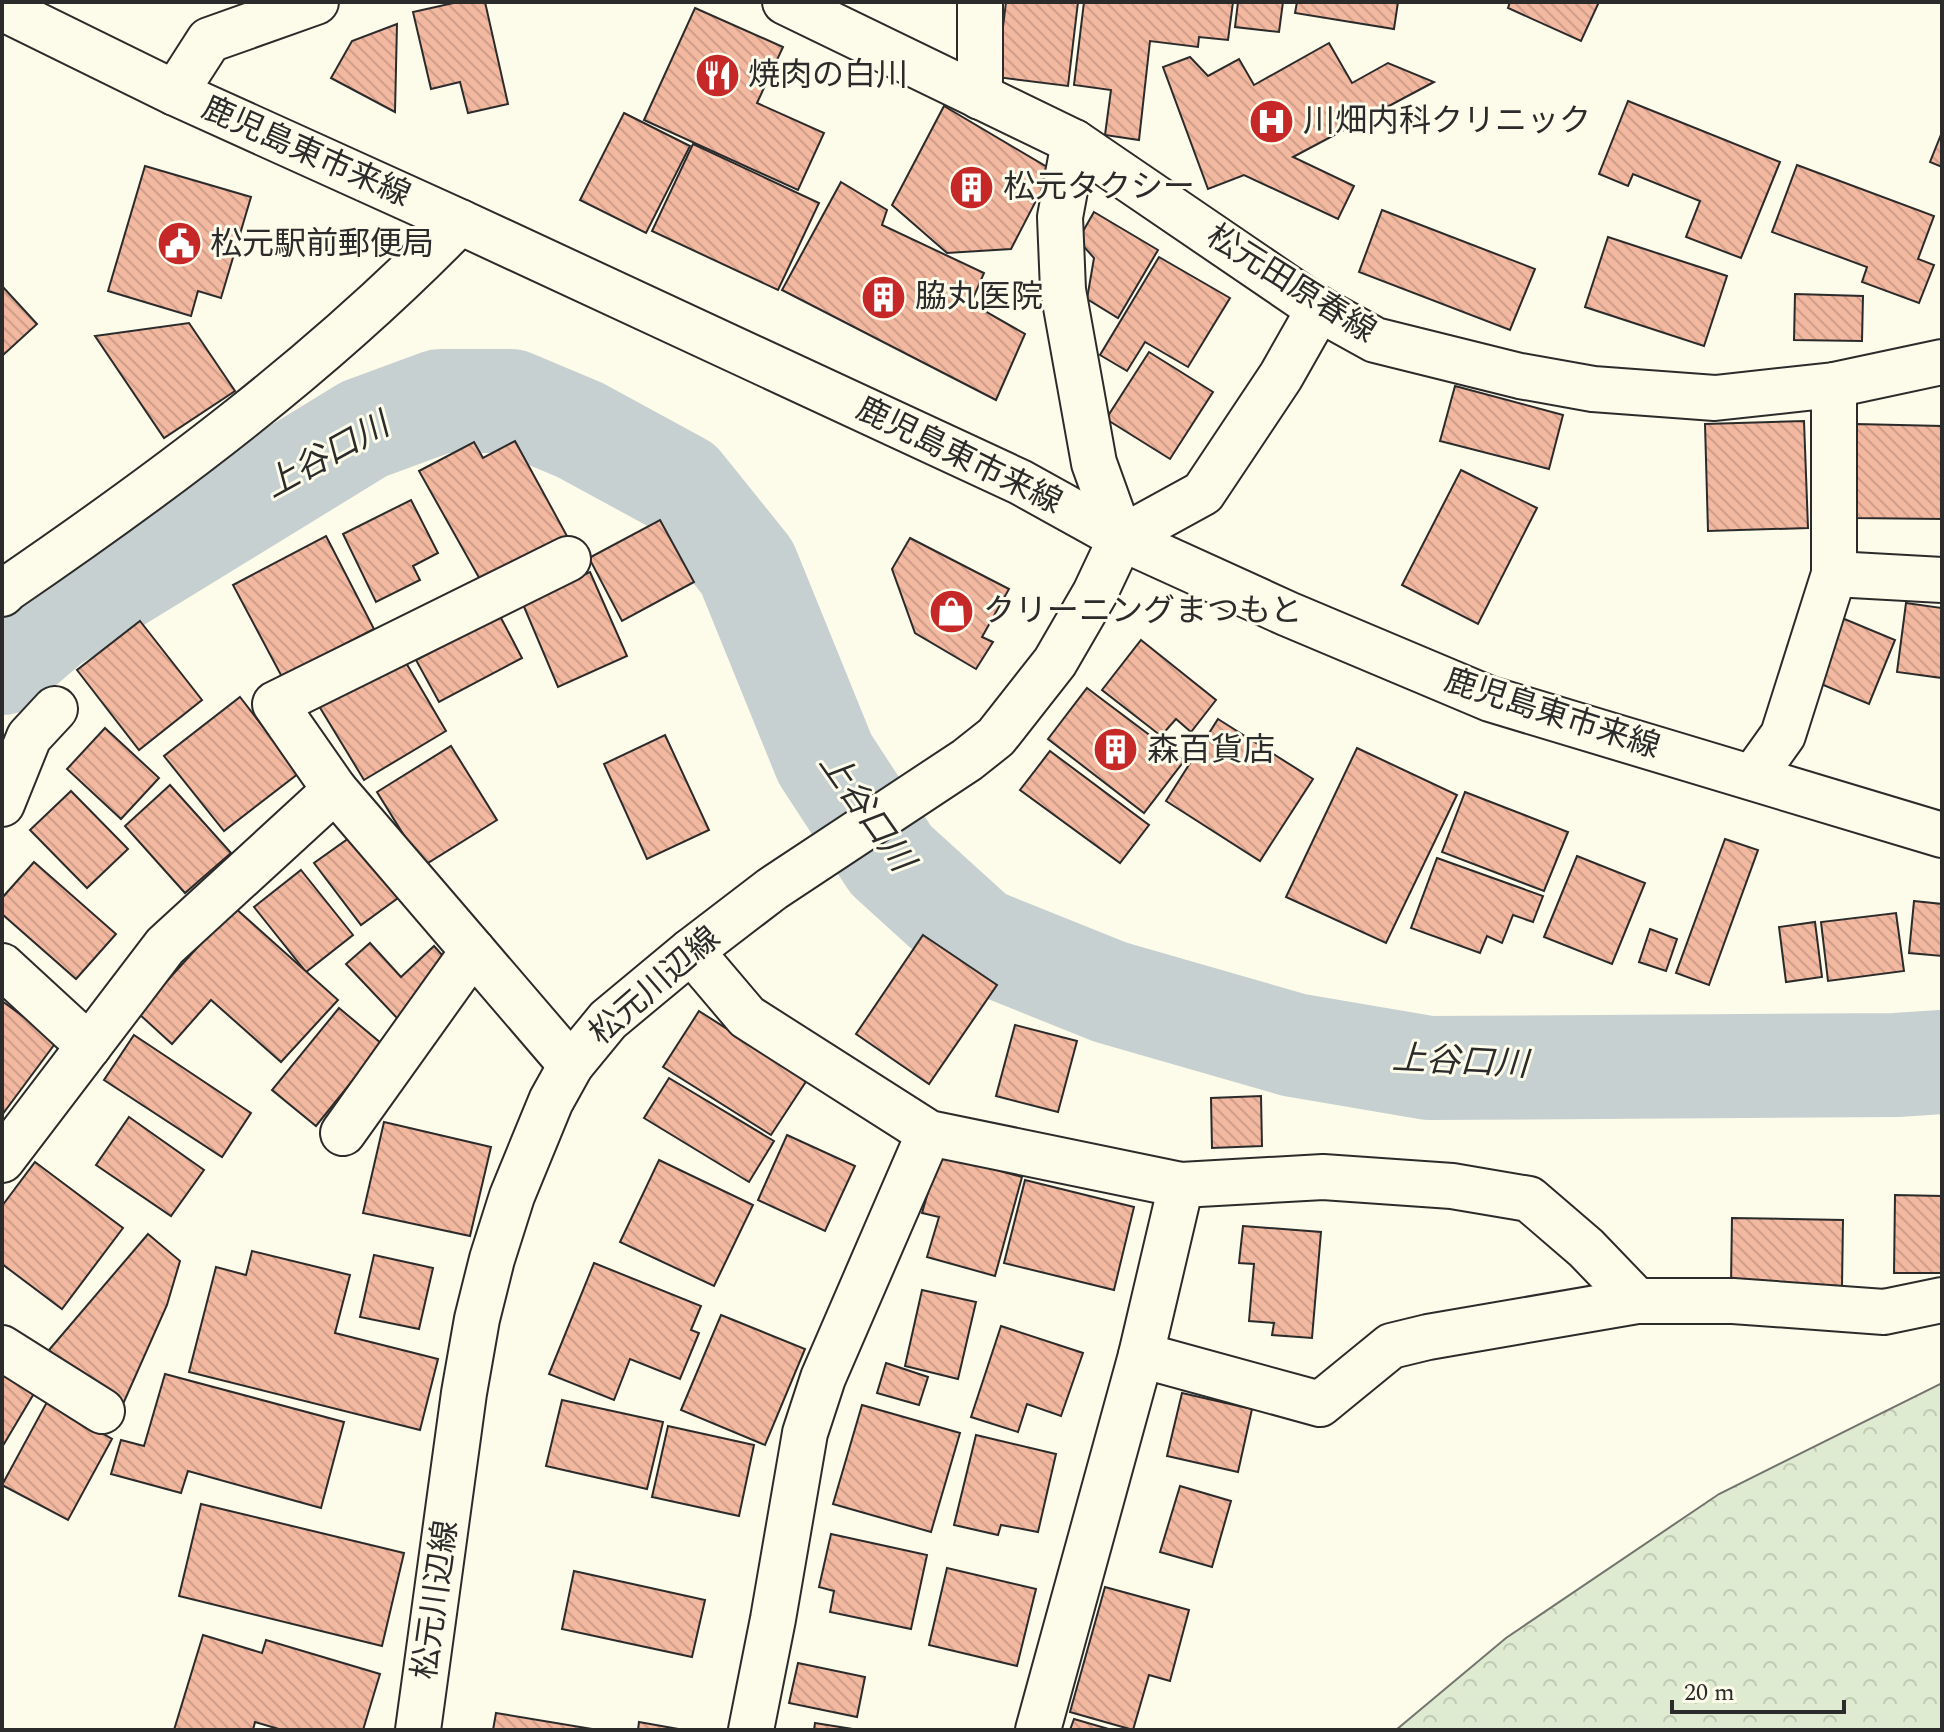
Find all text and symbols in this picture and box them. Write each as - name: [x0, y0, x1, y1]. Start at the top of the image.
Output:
- restaurant icon: 焼肉の白川: [693, 51, 741, 99]
- place label: 焼肉の白川: [748, 51, 908, 100]
- street label: 鹿児島東市来線: [194, 84, 418, 220]
- hospital icon: 川畑内科クリニック: [1248, 97, 1296, 145]
- place label: 川畑内科クリニック: [1303, 97, 1591, 146]
- building icon: 松元タクシー: [948, 163, 996, 211]
- place label: 松元タクシー: [1003, 163, 1195, 212]
- street label: 松元田原春線: [1197, 212, 1385, 356]
- public building icon: 松元駅前郵便局: [155, 220, 203, 268]
- place label: 松元駅前郵便局: [210, 220, 434, 269]
- building icon: 脇丸医院: [860, 273, 908, 321]
- place label: 脇丸医院: [915, 273, 1043, 322]
- street label: 鹿児島東市来線: [848, 385, 1070, 527]
- water label: 上谷口川: [255, 399, 402, 512]
- shop icon: クリーニングまつもと: [928, 587, 976, 635]
- place label: クリーニングまつもと: [983, 587, 1302, 636]
- street label: 鹿児島東市来線: [1438, 656, 1666, 772]
- building icon: 森百貨店: [1092, 726, 1140, 774]
- place label: 森百貨店: [1147, 726, 1275, 775]
- water label: 上谷口川: [806, 741, 928, 885]
- street label: 松元川辺線: [579, 915, 731, 1057]
- water label: 上谷口川: [1391, 1032, 1532, 1092]
- street label: 松元川辺線: [401, 1517, 471, 1683]
- scale bar: [1672, 1664, 1844, 1714]
- text: 20 m: [1684, 1675, 1735, 1711]

